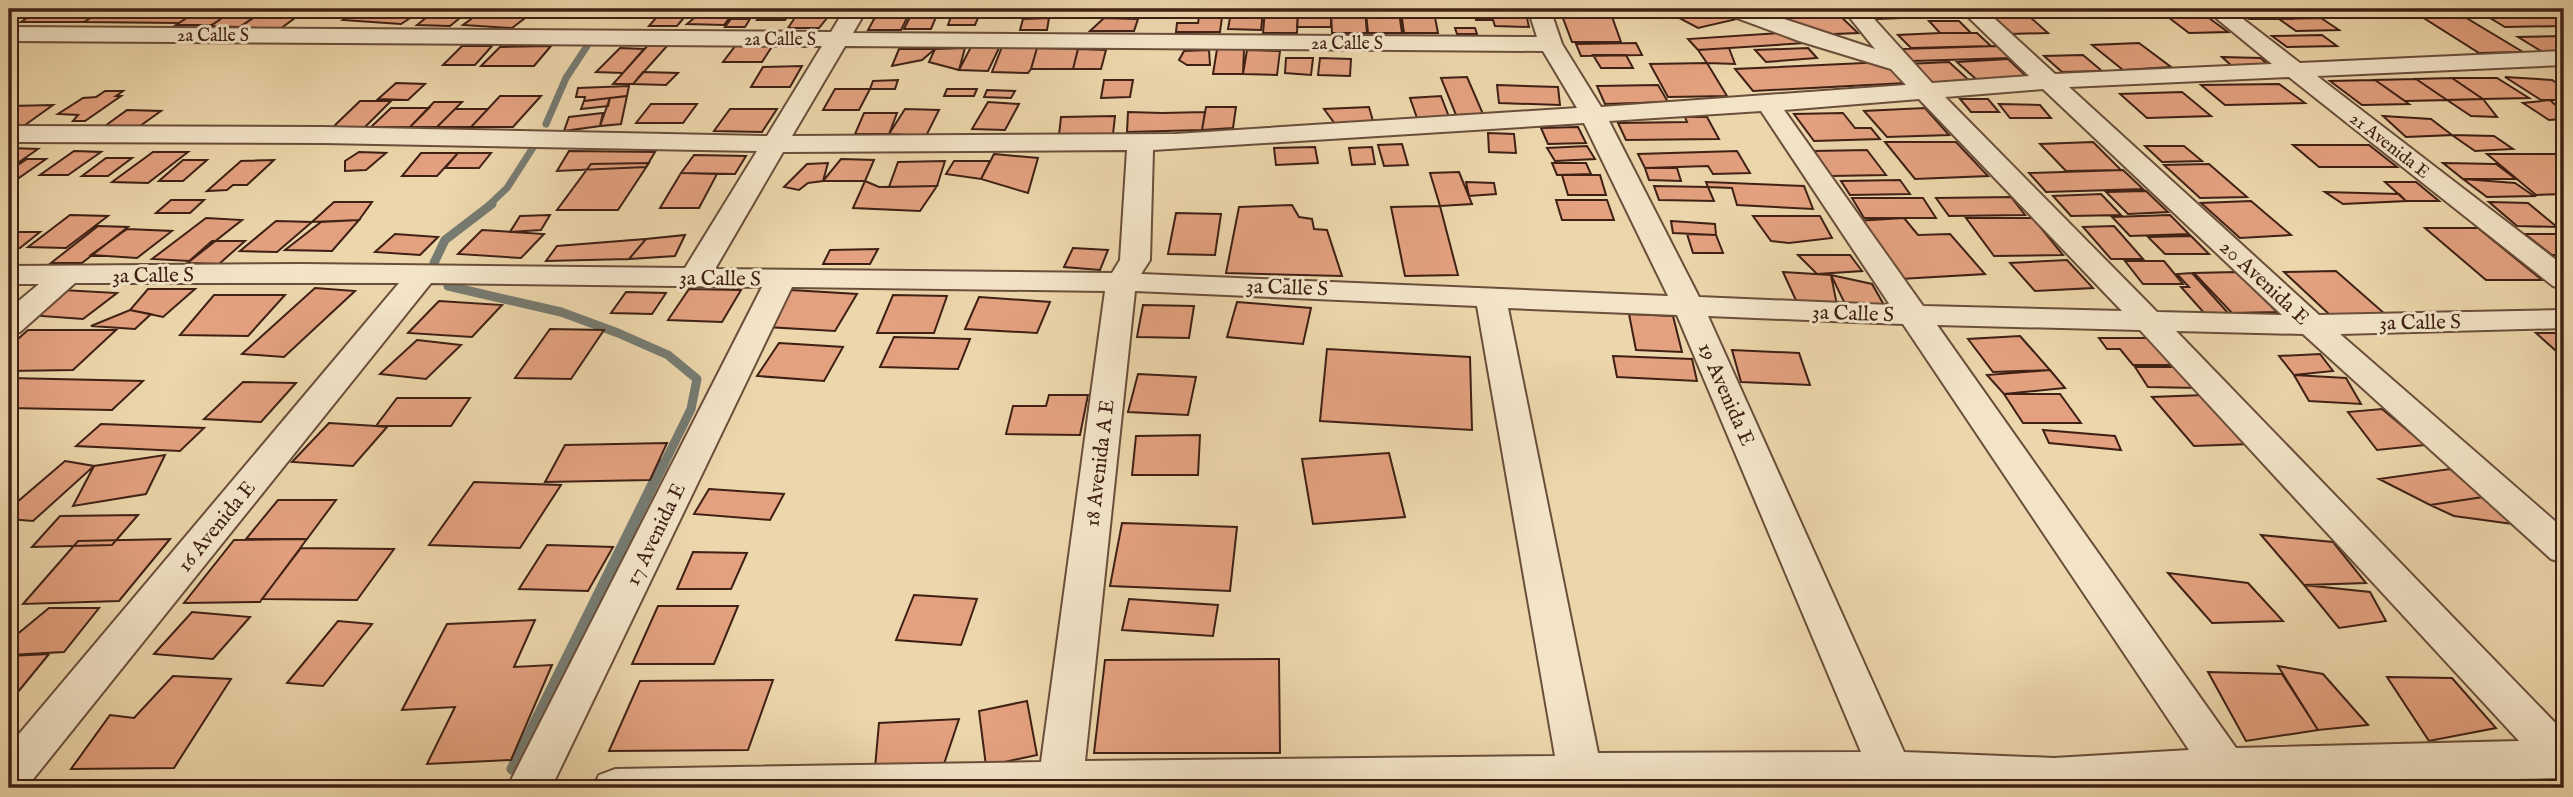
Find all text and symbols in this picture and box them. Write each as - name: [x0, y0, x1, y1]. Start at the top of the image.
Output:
- street label: 2a Calle S: [177, 25, 249, 48]
- street label: 2a Calle S: [744, 29, 816, 52]
- street label: 2a Calle S: [1311, 33, 1383, 56]
- street label: 21 Avenida E: [2345, 108, 2434, 185]
- street label: 20 Avenida E: [2213, 235, 2315, 332]
- street label: 3a Calle S: [112, 262, 194, 291]
- street label: 3a Calle S: [679, 265, 761, 294]
- street label: 3a Calle S: [1246, 274, 1328, 303]
- street label: 3a Calle S: [1812, 300, 1894, 329]
- street label: 3a Calle S: [2379, 309, 2461, 338]
- street label: 19 Avenida E: [1691, 339, 1760, 450]
- street label: 18 Avenida A E: [1079, 398, 1122, 528]
- street label: 16 Avenida E: [172, 476, 262, 578]
- street label: 17 Avenida E: [620, 479, 693, 590]

